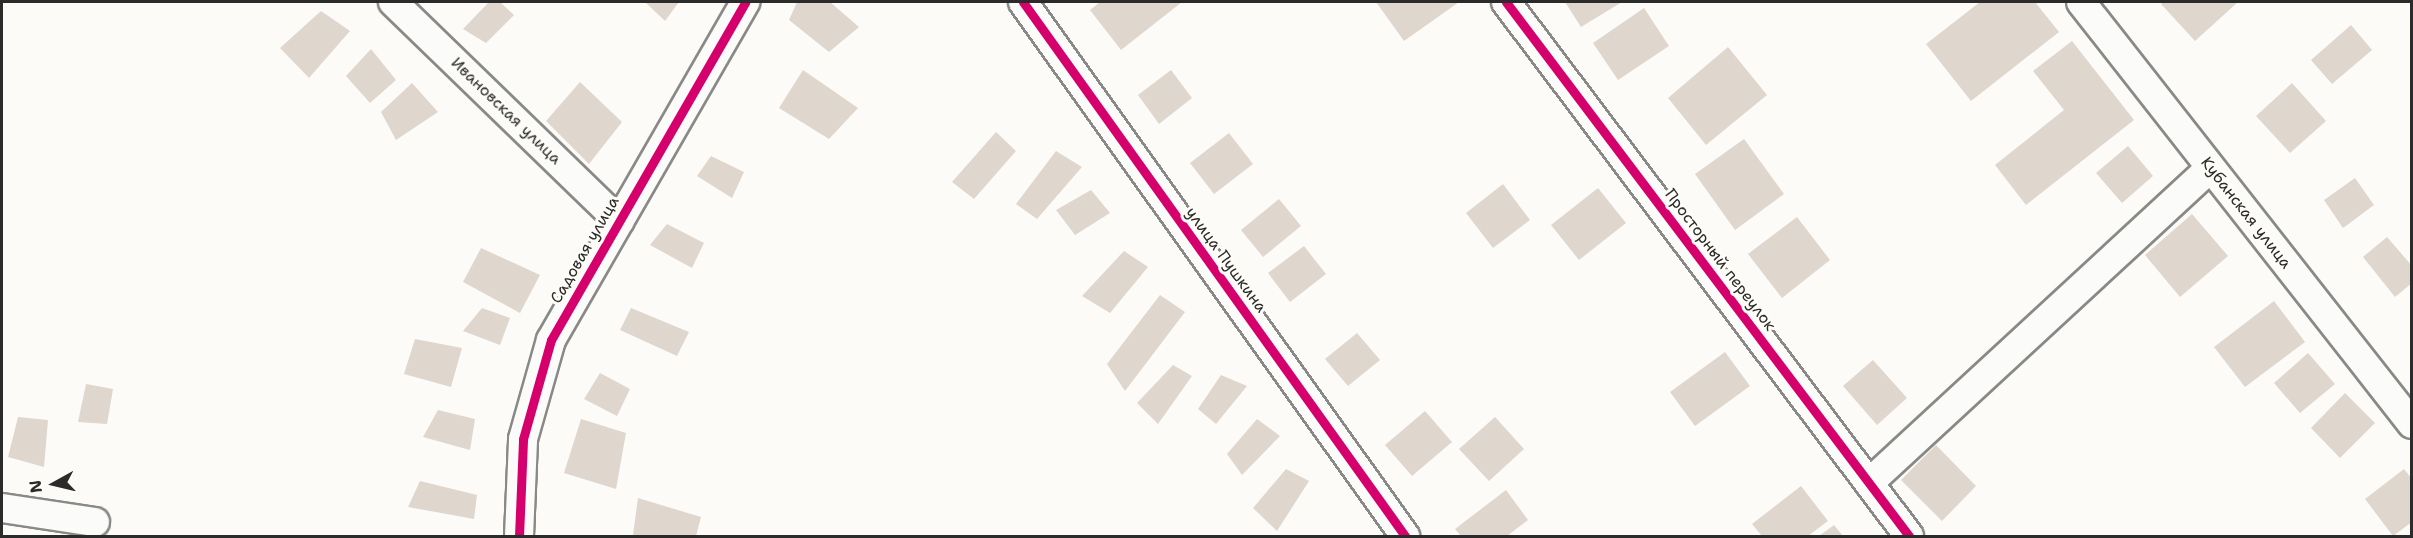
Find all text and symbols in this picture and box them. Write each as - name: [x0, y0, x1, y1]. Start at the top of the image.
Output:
- street label: Ивановская улица: [447, 53, 565, 169]
- street label: Кубанская улица: [2197, 153, 2295, 273]
- street label: Просторный переулок: [1660, 185, 1780, 335]
- street label: Садовая улица: [547, 193, 623, 307]
- street label: улица Пушкина: [1181, 204, 1271, 316]
- north arrow: [24, 454, 84, 514]
- text: N: [24, 479, 47, 494]

